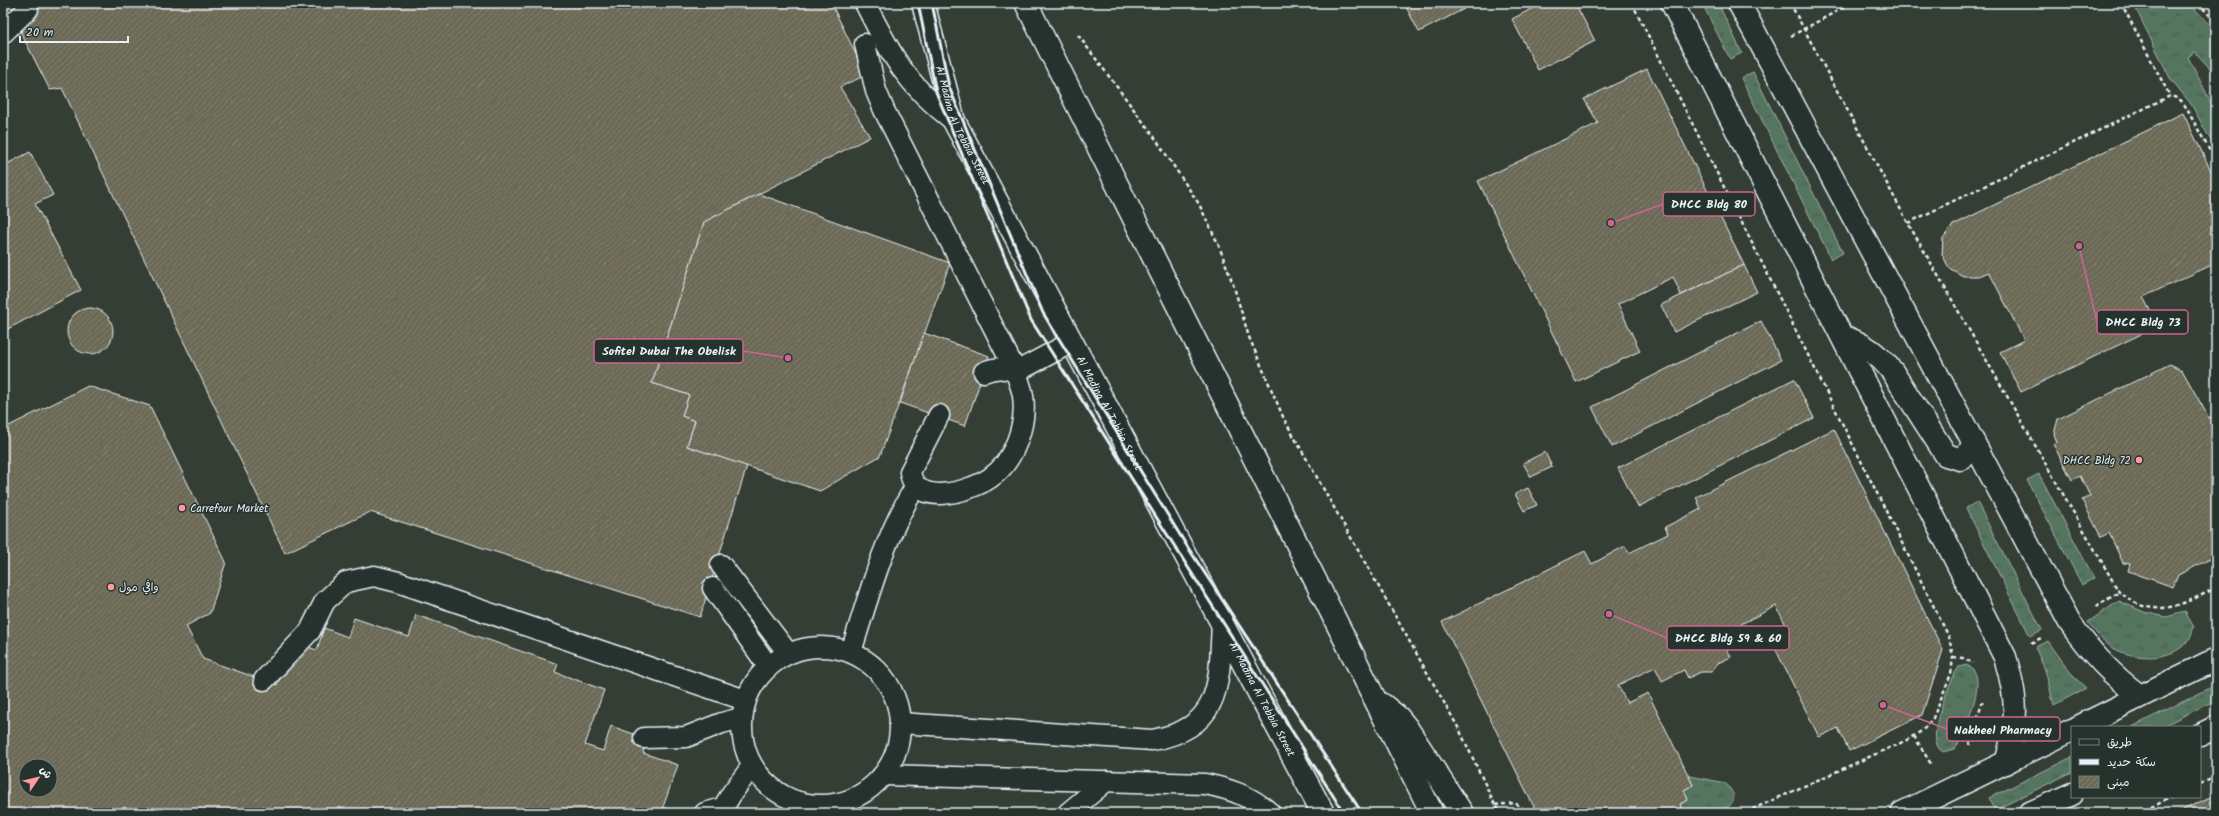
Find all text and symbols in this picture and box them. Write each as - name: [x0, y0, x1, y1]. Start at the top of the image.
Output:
- scale bar: [20, 18, 128, 44]
- text: 20 m: [26, 23, 54, 42]
- street label: Al Madina Al Tebbia Street: [930, 64, 995, 189]
- callout: DHCC Bldg 80: [1663, 192, 1755, 216]
- text: DHCC Bldg 80: [1671, 195, 1748, 214]
- callout: DHCC Bldg 73: [2097, 310, 2188, 334]
- text: DHCC Bldg 73: [2105, 313, 2181, 332]
- callout: Sofitel Dubai The Obelisk: [594, 339, 743, 363]
- text: Sofitel Dubai The Obelisk: [602, 342, 737, 361]
- street label: Al Madina Al Tebbia Street: [1071, 353, 1147, 475]
- place label: DHCC Bldg 72: [2063, 452, 2131, 470]
- marker: DHCC Bldg 72: [2134, 455, 2144, 465]
- place label: Carrefour Market: [190, 500, 269, 518]
- marker: Carrefour Market: [177, 503, 187, 513]
- place label: وافي مول: [119, 579, 159, 597]
- marker: وافي مول: [106, 582, 116, 592]
- callout: DHCC Bldg 59 & 60: [1667, 626, 1789, 650]
- text: DHCC Bldg 59 & 60: [1675, 629, 1782, 648]
- street label: Al Madina Al Tebbia Street: [1223, 639, 1300, 761]
- callout: Nakheel Pharmacy: [1947, 717, 2060, 741]
- text: Nakheel Pharmacy: [1954, 721, 2053, 740]
- legend: [2071, 726, 2201, 798]
- text: طريق: [2107, 733, 2132, 752]
- text: سكة حديد: [2107, 753, 2156, 772]
- north arrow: [18, 758, 58, 798]
- text: ش: [35, 763, 56, 783]
- text: مبنى: [2107, 773, 2130, 792]

